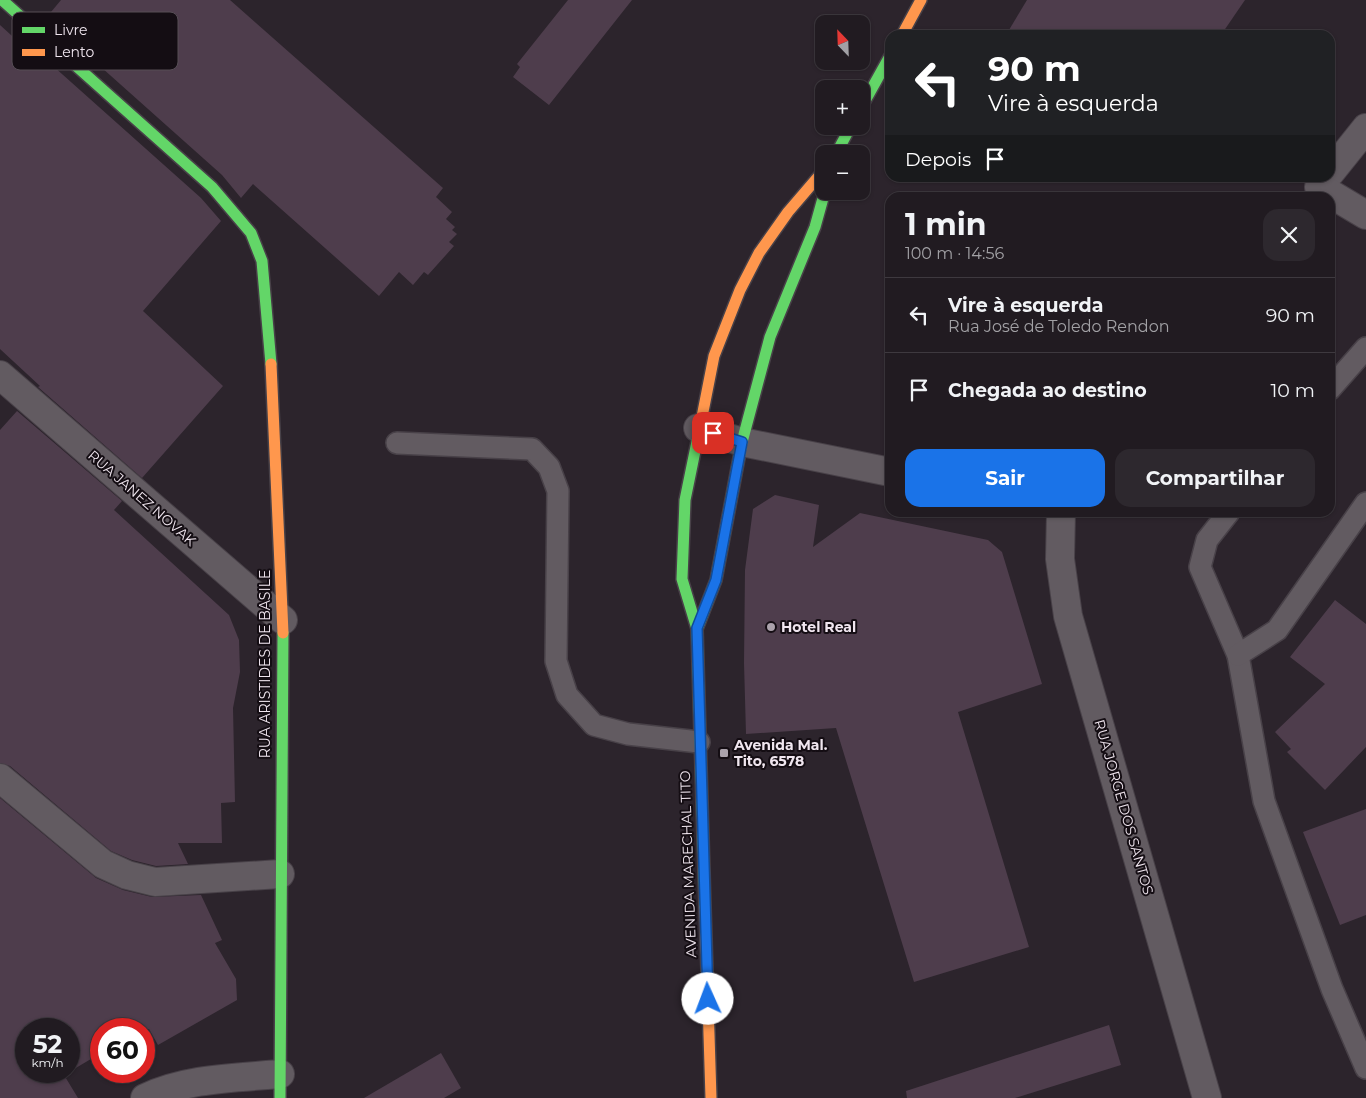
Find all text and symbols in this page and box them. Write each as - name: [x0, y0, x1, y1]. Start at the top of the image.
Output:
- legend: [12, 12, 178, 70]
- north arrow: [815, 15, 870, 70]
- map controls: [815, 15, 870, 200]
- text: Livre: [54, 21, 88, 39]
- text: Lento: [54, 43, 94, 61]
- text: 90 m: [988, 47, 1081, 90]
- icon: left: [905, 50, 970, 115]
- button: +: [815, 80, 870, 135]
- text: Vire à esquerda: [988, 90, 1159, 117]
- button: −: [815, 145, 870, 200]
- icon: arrive: [981, 145, 1009, 173]
- text: Depois: [905, 148, 971, 171]
- text: 1 min: [905, 206, 986, 243]
- button: close: [1263, 209, 1315, 261]
- text: 100 m · 14:56: [905, 244, 1004, 263]
- text: Vire à esquerda: [948, 294, 1103, 317]
- icon: left: [905, 301, 933, 329]
- text: 90 m: [1266, 304, 1315, 327]
- text: Rua José de Toledo Rendon: [948, 317, 1170, 336]
- icon: arrive: [905, 376, 933, 404]
- text: Chegada ao destino: [948, 379, 1147, 402]
- text: 10 m: [1270, 379, 1315, 402]
- pin: [692, 412, 734, 454]
- icon: arrive: [699, 419, 727, 447]
- street label: RUA JANEZ NOVAK: [84, 446, 200, 550]
- button: Sair: [905, 449, 1105, 507]
- button: Compartilhar: [1115, 449, 1315, 507]
- street label: RUA ARISTIDES DE BASILE: [256, 570, 274, 758]
- place label: Hotel Real: [781, 618, 856, 636]
- marker: Hotel Real: [765, 621, 777, 633]
- street label: RUA JORGE DOS SANTOS: [1090, 717, 1158, 897]
- place label: Avenida Mal. Tito, 6578: [733, 736, 828, 770]
- marker: Avenida Mal. Tito, 6578: [718, 747, 730, 759]
- street label: AVENIDA MARECHAL TITO: [676, 770, 700, 958]
- position arrow: [681, 972, 733, 1024]
- speed limit sign: 60: [90, 1018, 155, 1083]
- text: 52: [33, 1029, 62, 1059]
- text: km/h: [31, 1055, 64, 1070]

